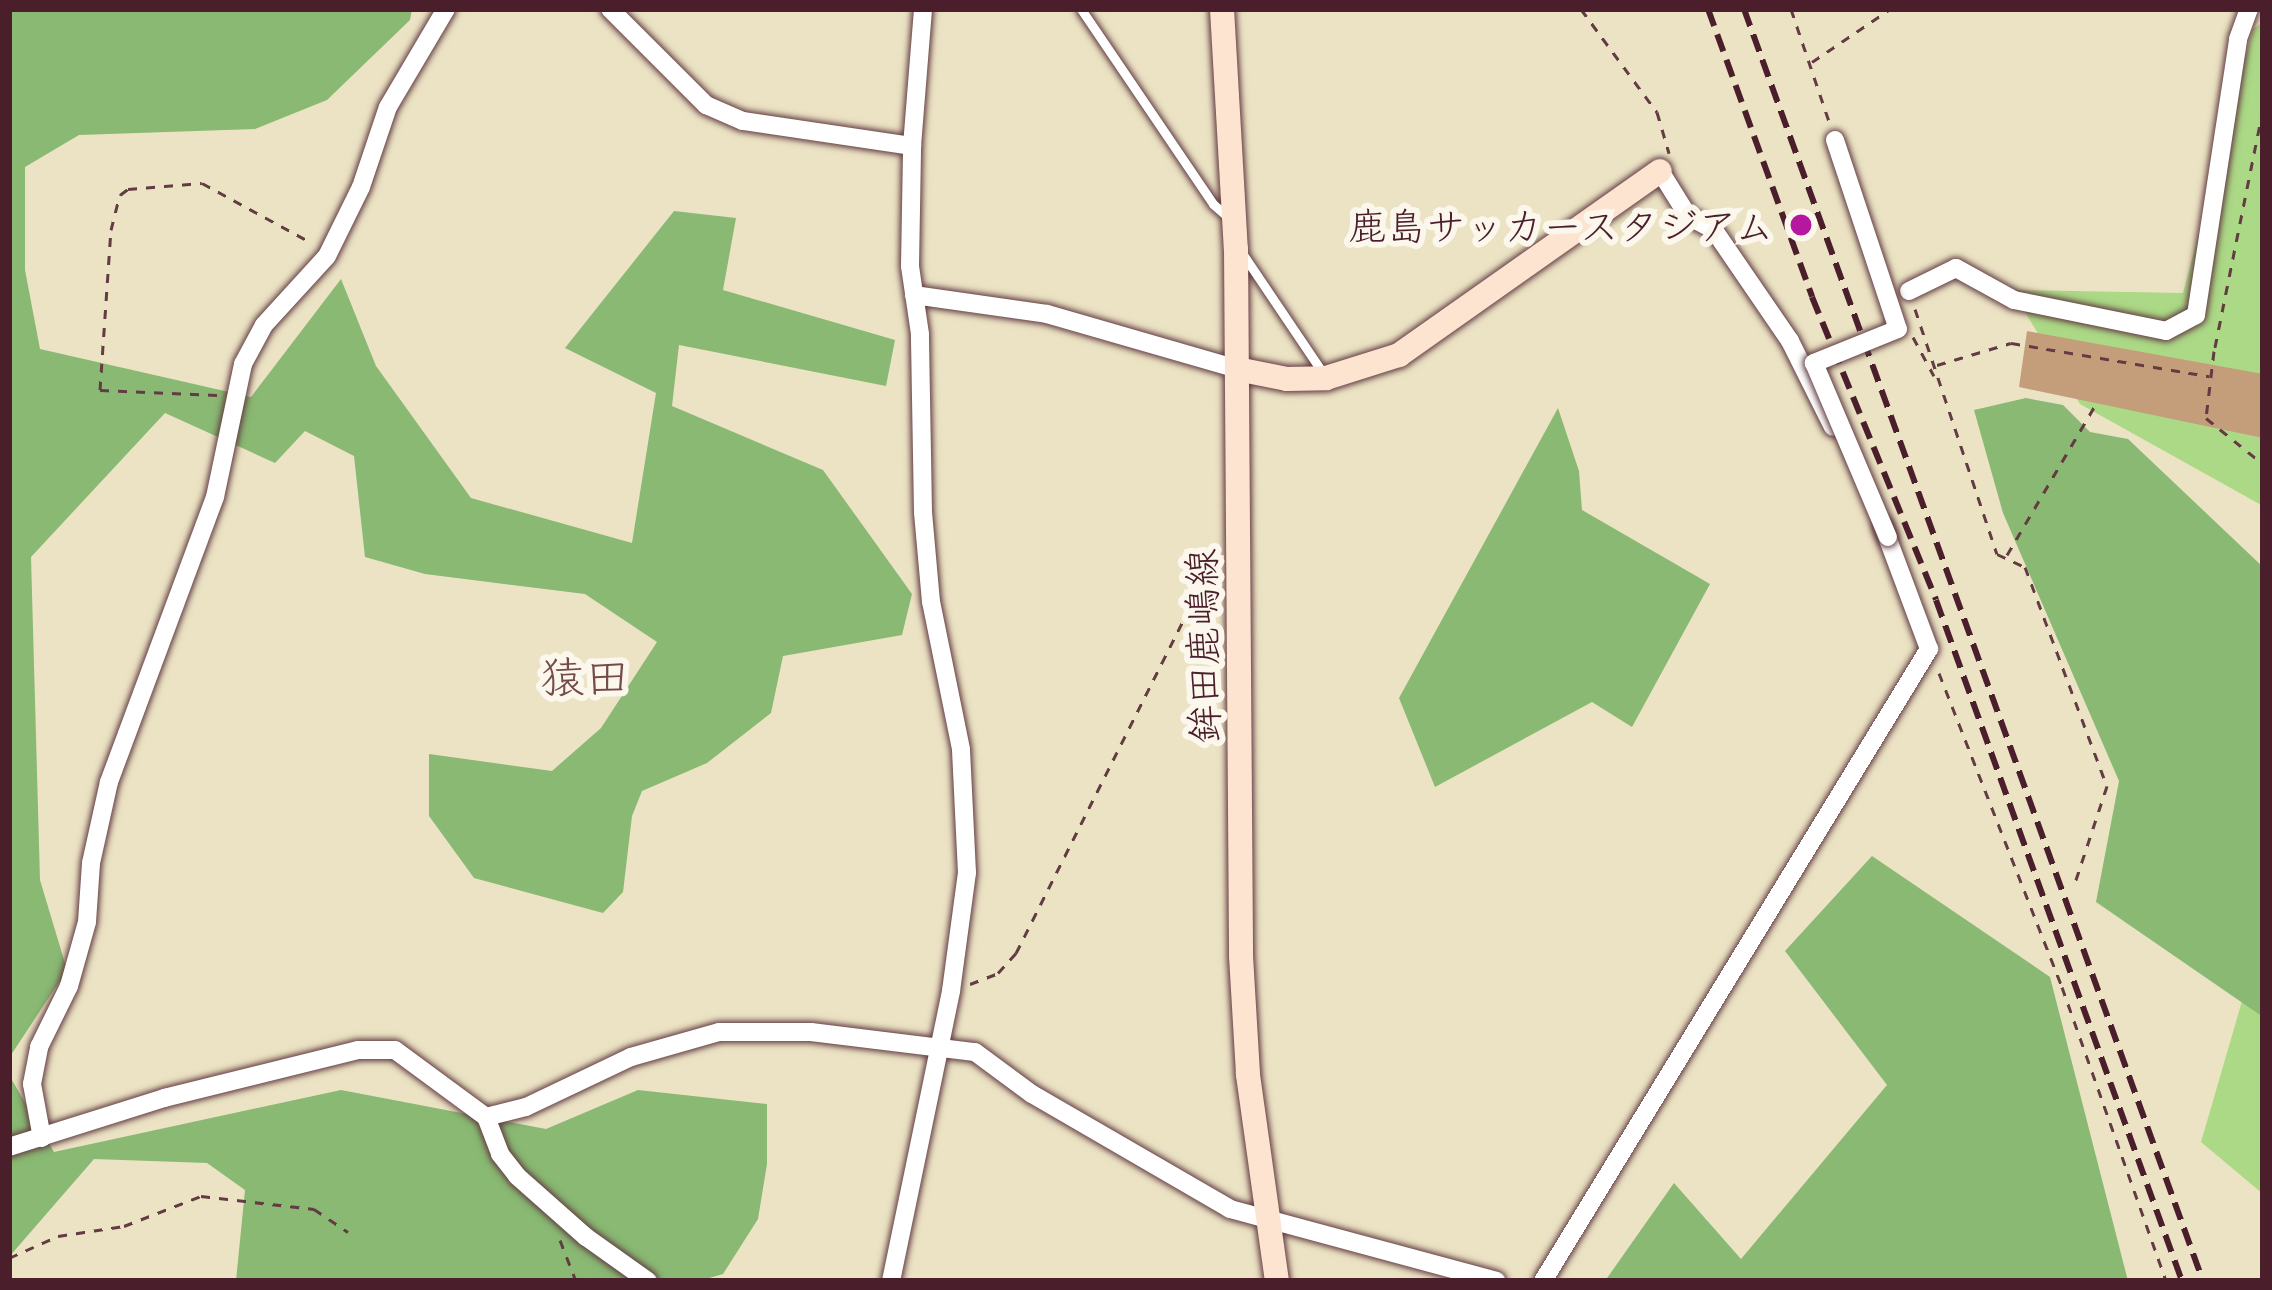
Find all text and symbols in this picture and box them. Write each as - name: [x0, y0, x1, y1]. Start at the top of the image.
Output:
- place label: 鹿島サッカースタジアム: [1345, 202, 1774, 248]
- marker: 鹿島サッカースタジアム: [1785, 209, 1817, 241]
- street label: 鉾田鹿嶋線: [1177, 548, 1227, 744]
- district label: 猿田: [540, 649, 630, 703]

